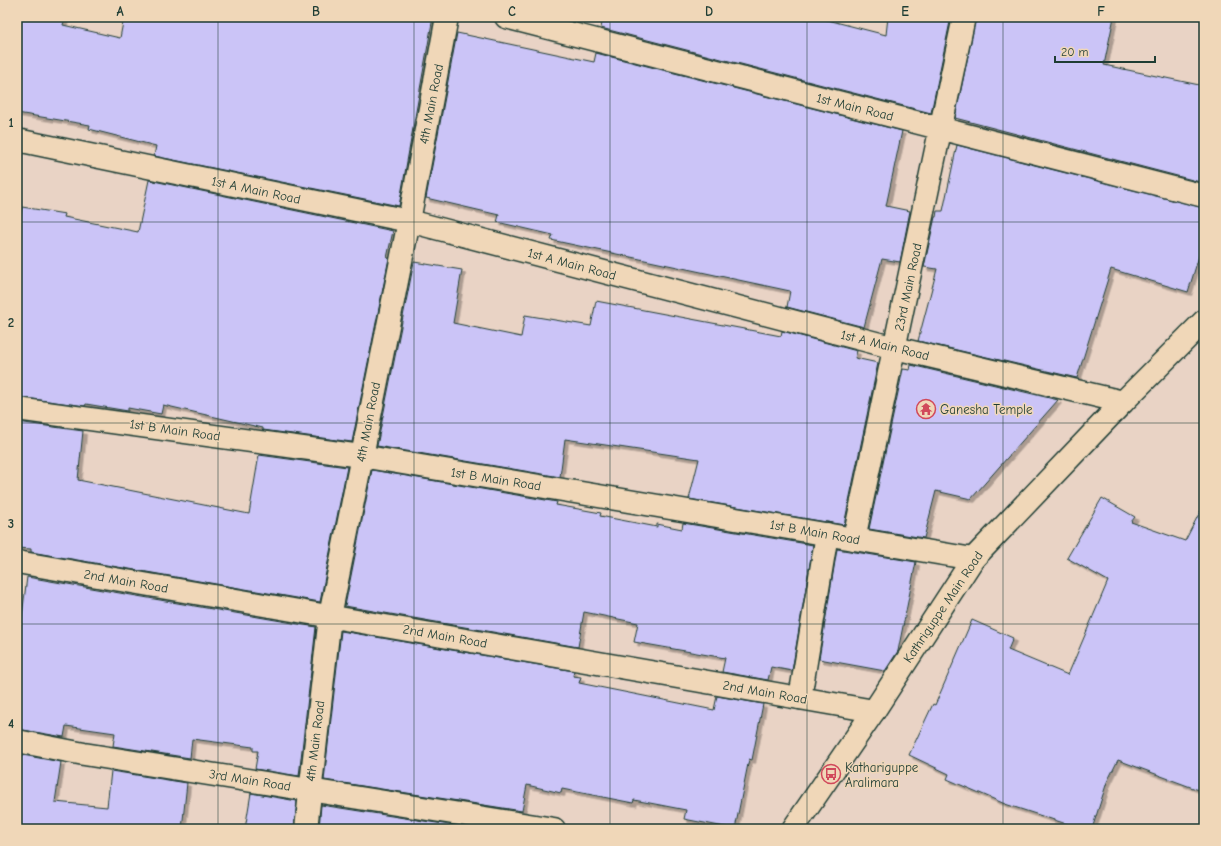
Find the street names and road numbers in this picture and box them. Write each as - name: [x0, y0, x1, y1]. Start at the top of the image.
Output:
- street label: 4th Main Road: [416, 63, 446, 145]
- street label: 1st Main Road: [815, 90, 895, 124]
- street label: 1st A Main Road: [210, 173, 302, 207]
- street label: 23rd Main Road: [891, 242, 925, 332]
- street label: 1st A Main Road: [526, 245, 618, 283]
- street label: 1st A Main Road: [839, 327, 931, 363]
- street label: 4th Main Road: [353, 381, 383, 463]
- street label: 1st B Main Road: [129, 416, 221, 444]
- street label: 1st B Main Road: [450, 464, 542, 494]
- street label: 1st B Main Road: [769, 517, 861, 547]
- street label: Kathriguppe Main Road: [900, 548, 986, 666]
- street label: 2nd Main Road: [83, 566, 169, 596]
- street label: 2nd Main Road: [402, 621, 488, 651]
- street label: 2nd Main Road: [722, 677, 808, 707]
- street label: 4th Main Road: [303, 700, 327, 782]
- street label: 3rd Main Road: [208, 766, 292, 794]

